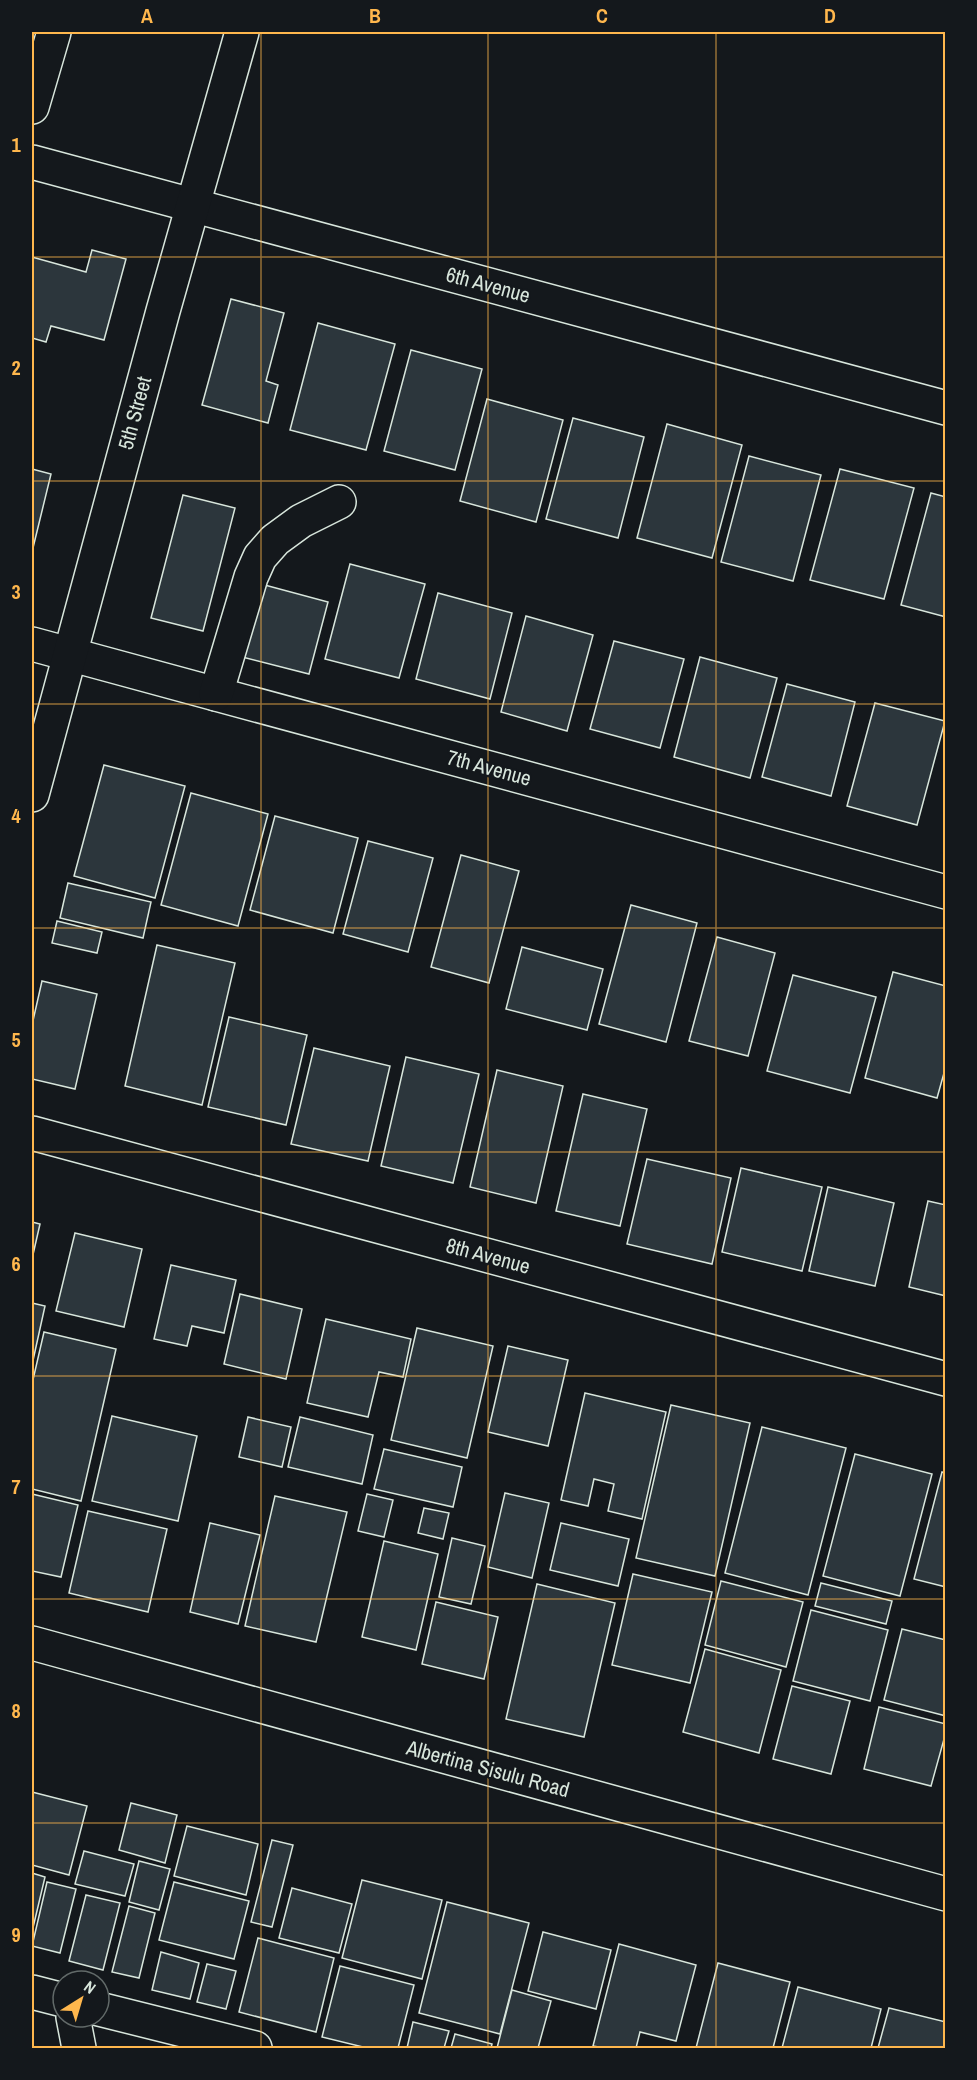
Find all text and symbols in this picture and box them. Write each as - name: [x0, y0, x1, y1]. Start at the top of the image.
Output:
- text: A: [141, 2, 153, 29]
- text: B: [369, 2, 381, 29]
- text: C: [596, 2, 608, 29]
- text: D: [824, 2, 836, 29]
- text: 1: [11, 131, 21, 158]
- street label: 6th Avenue: [443, 259, 533, 310]
- text: 2: [11, 354, 21, 381]
- street label: 5th Street: [111, 373, 158, 453]
- text: 3: [11, 578, 21, 605]
- street label: 7th Avenue: [444, 742, 534, 793]
- text: 4: [11, 802, 21, 829]
- text: 5: [11, 1026, 21, 1053]
- street label: 8th Avenue: [443, 1230, 533, 1281]
- text: 6: [11, 1250, 21, 1277]
- text: 7: [11, 1473, 21, 1500]
- text: 8: [11, 1697, 21, 1724]
- street label: Albertina Sisulu Road: [402, 1733, 573, 1804]
- text: 9: [11, 1921, 21, 1948]
- north arrow: [51, 1969, 111, 2029]
- text: N: [80, 1975, 100, 1999]

